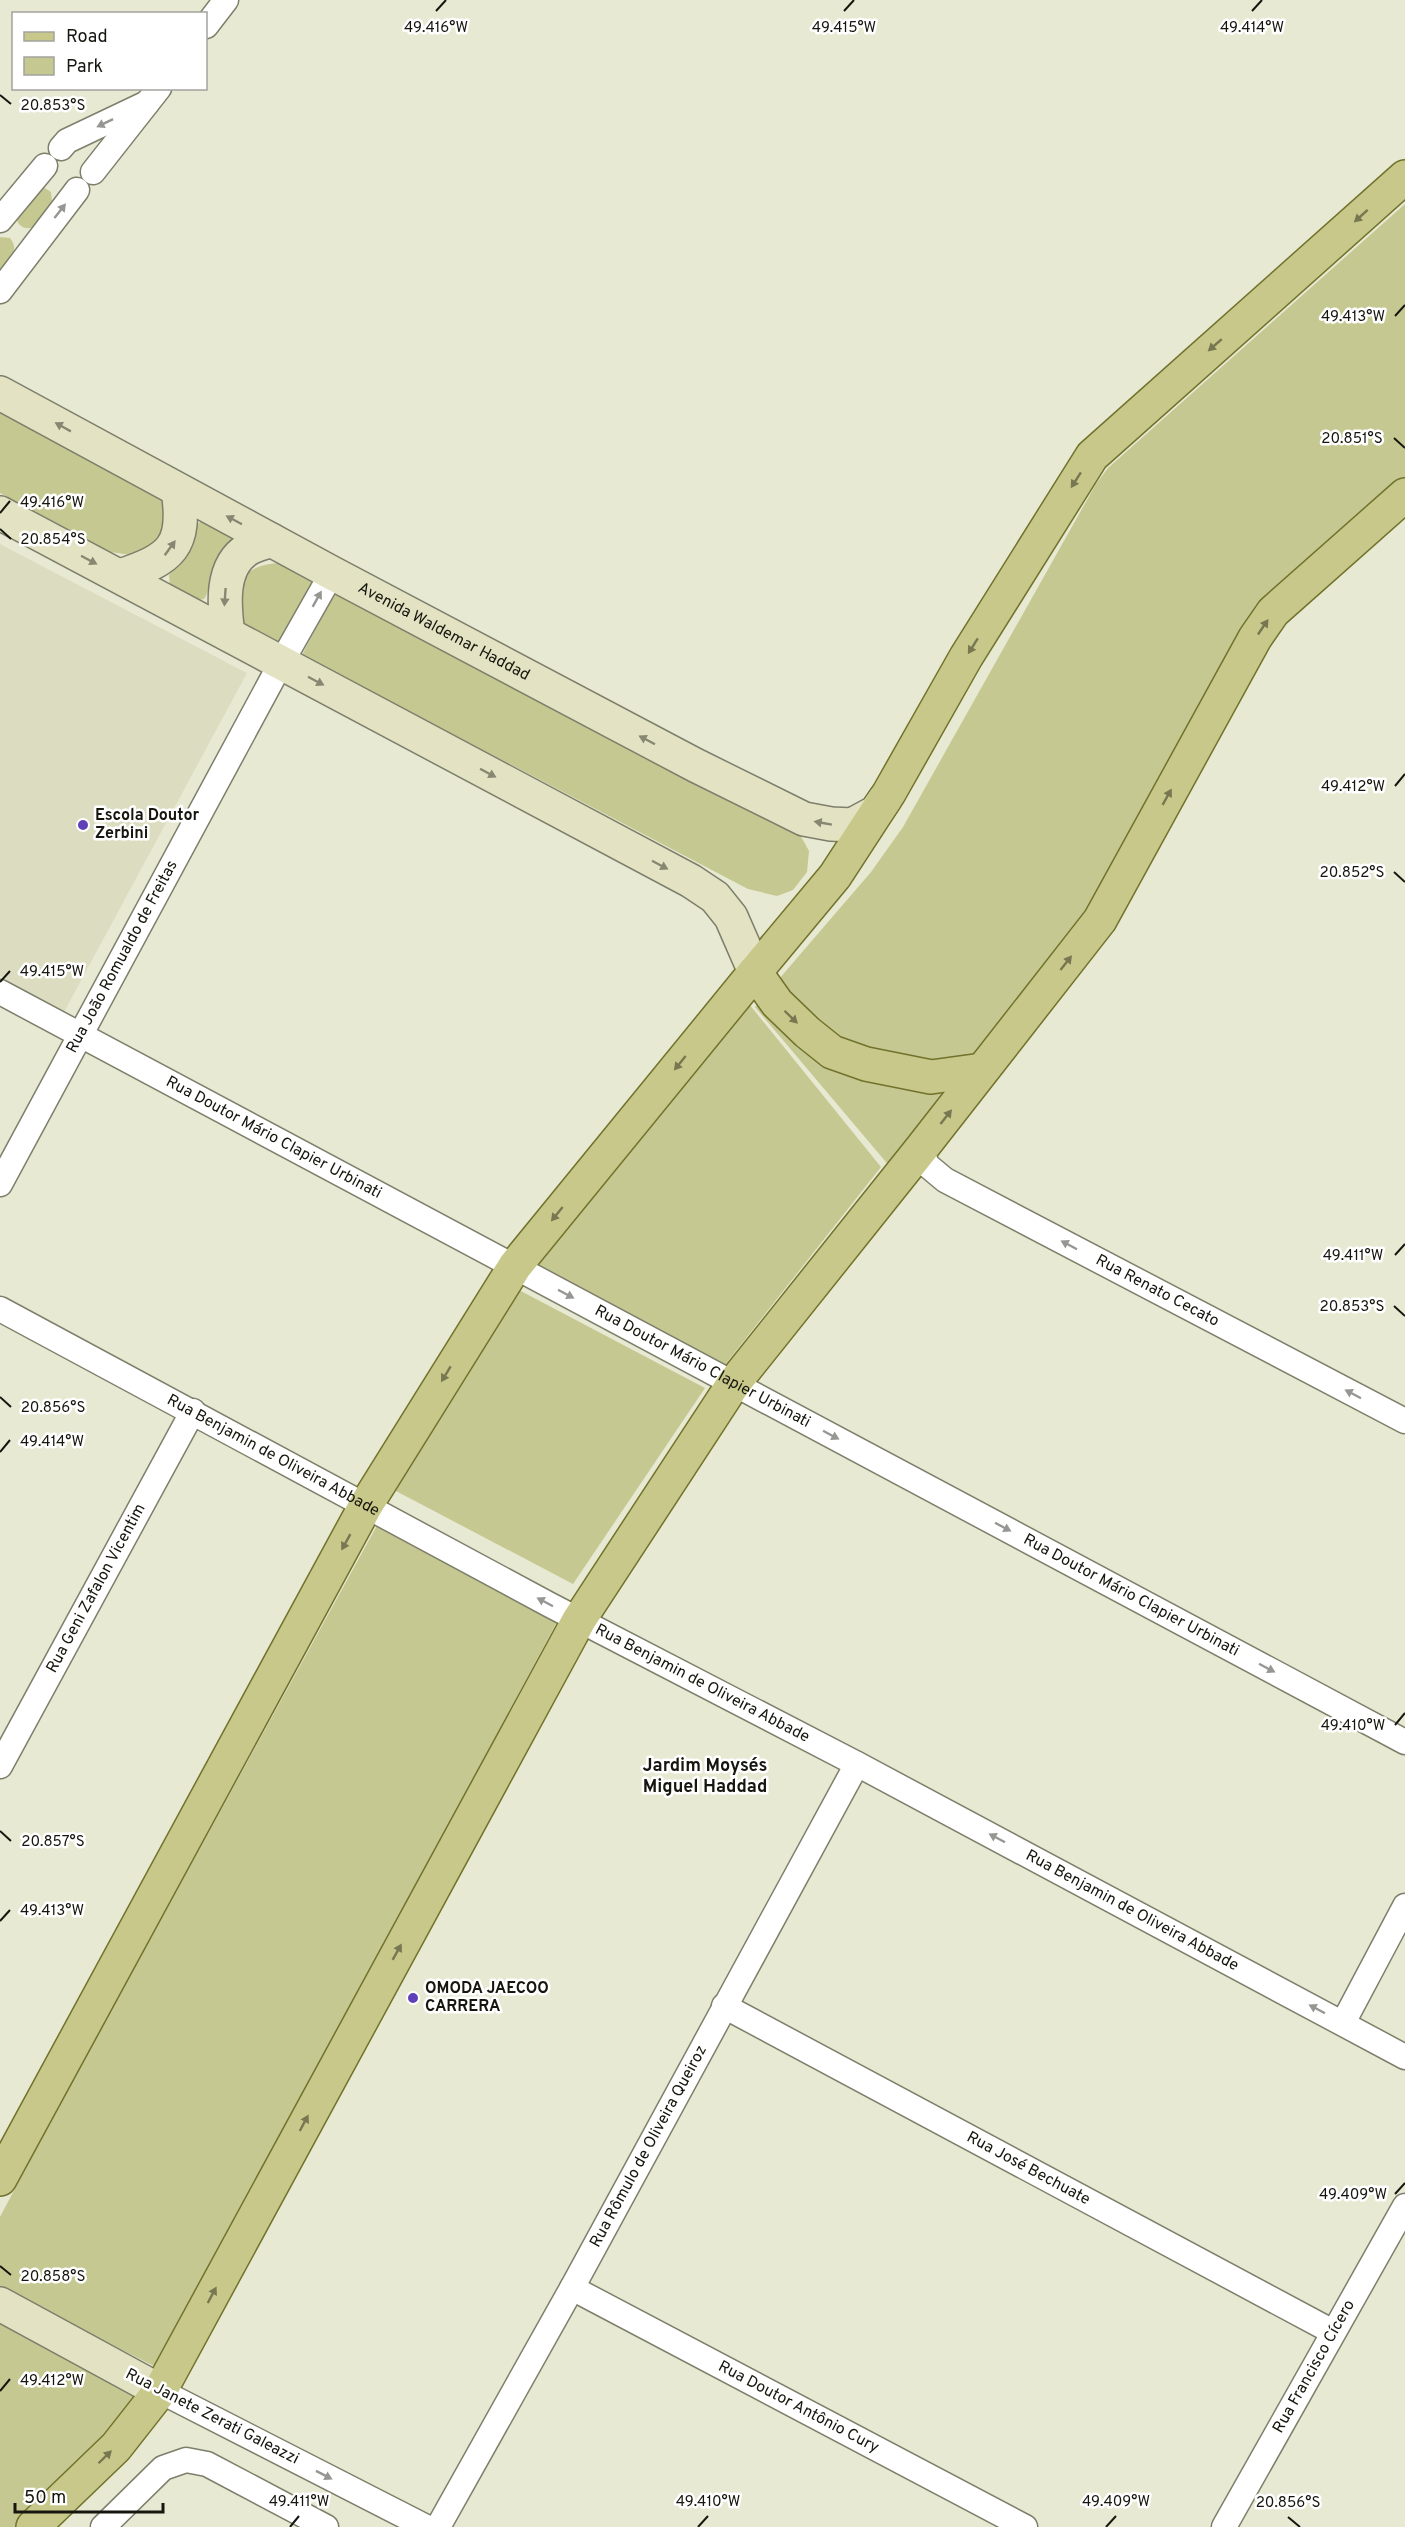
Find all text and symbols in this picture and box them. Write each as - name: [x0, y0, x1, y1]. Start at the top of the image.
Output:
- legend: [12, 12, 207, 90]
- text: 49.416°W: [404, 19, 468, 38]
- text: 49.415°W: [812, 19, 876, 38]
- text: 49.414°W: [1220, 19, 1284, 38]
- text: Road: [66, 26, 108, 49]
- text: Park: [66, 56, 103, 79]
- text: 20.853°S: [21, 97, 85, 116]
- one-way arrow: [96, 117, 114, 127]
- one-way arrow: [54, 203, 66, 218]
- one-way arrow: [1354, 209, 1369, 223]
- text: 49.413°W: [1321, 308, 1385, 327]
- one-way arrow: [1208, 338, 1223, 352]
- one-way arrow: [54, 422, 71, 432]
- text: 20.851°S: [1321, 430, 1383, 449]
- one-way arrow: [1070, 472, 1081, 488]
- text: 49.416°W: [20, 494, 84, 513]
- one-way arrow: [225, 515, 242, 525]
- text: 20.854°S: [20, 531, 86, 550]
- one-way arrow: [163, 541, 175, 556]
- one-way arrow: [81, 555, 98, 565]
- street label: Avenida Waldemar Haddad: [354, 578, 533, 686]
- one-way arrow: [220, 587, 230, 606]
- one-way arrow: [312, 591, 322, 608]
- one-way arrow: [1257, 619, 1269, 635]
- one-way arrow: [967, 637, 978, 654]
- one-way arrow: [308, 677, 325, 686]
- one-way arrow: [639, 735, 656, 745]
- one-way arrow: [480, 768, 497, 778]
- text: 49.412°W: [1321, 778, 1385, 797]
- one-way arrow: [1162, 789, 1173, 805]
- place label: Escola Doutor Zerbini: [95, 806, 199, 844]
- marker: Escola Doutor Zerbini: [76, 818, 90, 832]
- one-way arrow: [813, 818, 832, 827]
- street label: Rua João Romualdo de Freitas: [62, 857, 183, 1057]
- one-way arrow: [652, 860, 669, 870]
- text: 20.852°S: [1320, 864, 1384, 883]
- one-way arrow: [1060, 955, 1073, 971]
- text: 49.415°W: [20, 963, 84, 982]
- one-way arrow: [784, 1009, 798, 1023]
- one-way arrow: [674, 1055, 687, 1070]
- street label: Rua Doutor Mário Clapier Urbinati: [162, 1072, 385, 1204]
- one-way arrow: [940, 1109, 952, 1124]
- one-way arrow: [551, 1206, 564, 1221]
- one-way arrow: [1060, 1240, 1077, 1250]
- text: 49.411°W: [1323, 1247, 1383, 1266]
- street label: Rua Renato Cecato: [1092, 1251, 1222, 1332]
- one-way arrow: [558, 1289, 575, 1299]
- text: 20.853°S: [1320, 1298, 1384, 1317]
- street label: Rua Doutor Mário Clapier Urbinati: [591, 1301, 814, 1433]
- one-way arrow: [441, 1366, 451, 1383]
- one-way arrow: [1344, 1389, 1361, 1399]
- street label: Rua Benjamin de Oliveira Abbade: [163, 1391, 383, 1521]
- text: 20.856°S: [21, 1399, 85, 1418]
- one-way arrow: [823, 1430, 840, 1440]
- text: 49.414°W: [20, 1433, 84, 1452]
- street label: Rua Geni Zafalon Vicentim: [42, 1500, 151, 1677]
- one-way arrow: [995, 1522, 1012, 1532]
- street label: Rua Doutor Mário Clapier Urbinati: [1020, 1530, 1242, 1661]
- one-way arrow: [341, 1533, 351, 1550]
- one-way arrow: [536, 1597, 553, 1607]
- street label: Rua Benjamin de Oliveira Abbade: [592, 1620, 813, 1748]
- one-way arrow: [1259, 1663, 1276, 1673]
- text: 49.410°W: [1321, 1717, 1385, 1736]
- district label: Jardim Moysés Miguel Haddad: [643, 1755, 767, 1799]
- text: 20.857°S: [21, 1833, 85, 1852]
- one-way arrow: [988, 1833, 1005, 1843]
- street label: Rua Benjamin de Oliveira Abbade: [1022, 1846, 1242, 1976]
- text: 49.413°W: [20, 1902, 84, 1921]
- one-way arrow: [392, 1943, 402, 1960]
- place label: OMODA JAECOO CARRERA: [425, 1979, 549, 2017]
- marker: OMODA JAECOO CARRERA: [406, 1991, 420, 2005]
- one-way arrow: [1308, 2004, 1325, 2014]
- street label: Rua Rômulo de Oliveira Queiroz: [586, 2042, 712, 2251]
- one-way arrow: [299, 2115, 309, 2132]
- street label: Rua José Bechuate: [963, 2128, 1093, 2210]
- text: 49.409°W: [1319, 2186, 1387, 2205]
- text: 20.858°S: [21, 2268, 85, 2287]
- one-way arrow: [207, 2286, 217, 2303]
- street label: Rua Francisco Cícero: [1269, 2297, 1360, 2437]
- street label: Rua Doutor Antônio Cury: [714, 2357, 882, 2458]
- street label: Rua Janete Zerati Galeazzi: [122, 2364, 302, 2470]
- text: 49.412°W: [20, 2372, 84, 2391]
- one-way arrow: [98, 2450, 113, 2464]
- one-way arrow: [316, 2470, 333, 2480]
- scale bar: [15, 2476, 164, 2514]
- text: 50 m: [24, 2487, 66, 2510]
- text: 49.411°W: [269, 2493, 329, 2512]
- text: 49.410°W: [676, 2493, 740, 2512]
- text: 49.409°W: [1082, 2493, 1150, 2512]
- text: 20.856°S: [1256, 2494, 1320, 2513]

